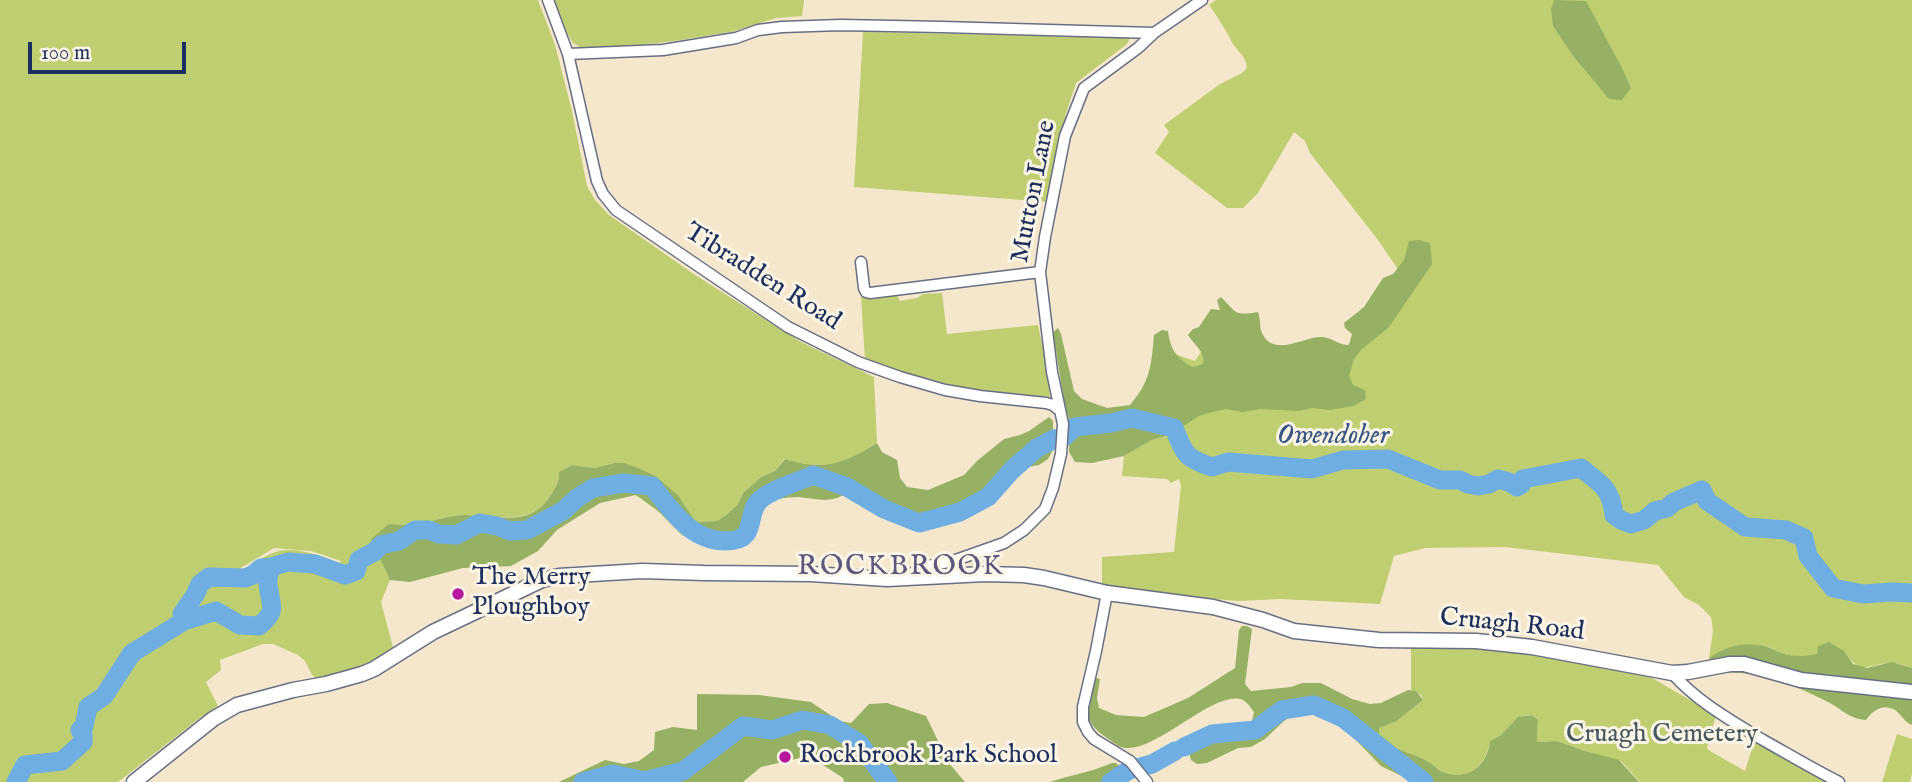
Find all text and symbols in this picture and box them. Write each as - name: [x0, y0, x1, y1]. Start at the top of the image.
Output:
- scale bar: [32, 28, 189, 72]
- text: 100 m: [41, 40, 90, 67]
- street label: Mutton Lane: [1006, 118, 1064, 266]
- street label: Tibradden Road: [678, 218, 846, 338]
- water label: Owendoher: [1277, 420, 1389, 454]
- district label: ROCKBROOK: [798, 551, 1004, 585]
- place label: The Merry Ploughboy: [472, 563, 590, 624]
- marker: The Merry Ploughboy: [450, 586, 466, 602]
- street label: Cruagh Road: [1438, 603, 1586, 649]
- park label: Cruagh Cemetery: [1566, 720, 1758, 752]
- place label: Rockbrook Park School: [799, 741, 1057, 773]
- marker: Rockbrook Park School: [777, 749, 793, 765]

